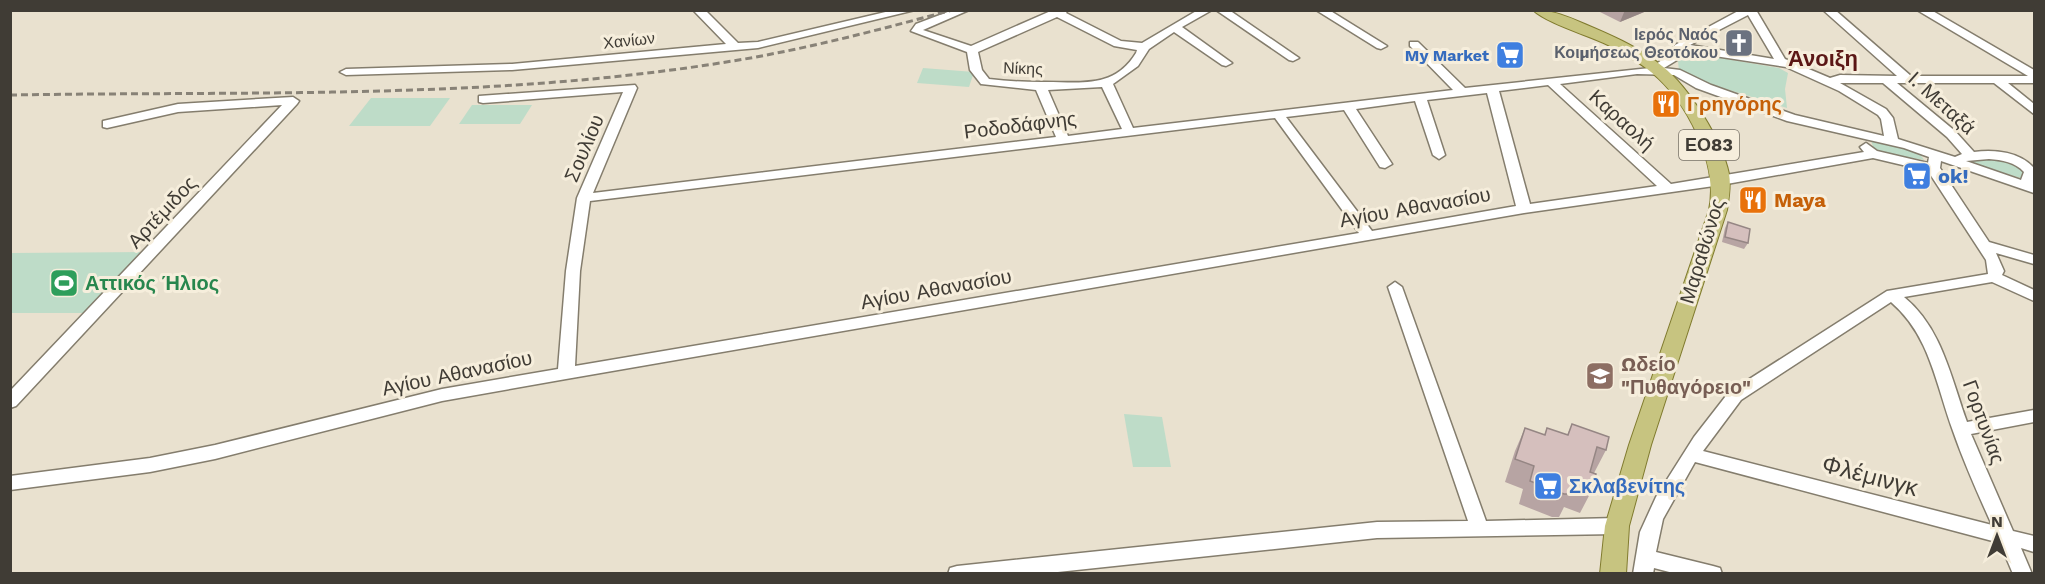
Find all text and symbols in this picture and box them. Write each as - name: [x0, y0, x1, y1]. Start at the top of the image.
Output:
- place label: Ιερός Ναός Κοιμήσεως Θεοτόκου: [1554, 25, 1718, 62]
- church icon: Ιερός Ναός Κοιμήσεως Θεοτόκου: [1723, 27, 1755, 59]
- street label: Χανίων: [602, 28, 656, 53]
- supermarket icon: My Market: [1494, 39, 1526, 71]
- place label: My Market: [1405, 46, 1489, 65]
- district label: Άνοιξη: [1788, 46, 1858, 71]
- street label: Νίκης: [1003, 58, 1043, 79]
- street label: Ι. Μεταξά: [1903, 67, 1981, 139]
- street label: Καραολή: [1584, 84, 1660, 156]
- restaurant icon: Γρηγόρης: [1650, 88, 1682, 120]
- place label: Γρηγόρης: [1687, 92, 1782, 116]
- street label: Ροδοδάφνης: [962, 106, 1078, 144]
- street label: Σουλίου: [559, 111, 609, 185]
- road number: ΕΟ83: [1679, 130, 1739, 160]
- supermarket icon: ok!: [1901, 160, 1933, 192]
- place label: ok!: [1938, 164, 1968, 188]
- street label: Αρτέμιδος: [123, 171, 202, 253]
- street label: Αγίου Αθανασίου: [1338, 182, 1492, 232]
- restaurant icon: Maya: [1737, 184, 1769, 216]
- place label: Maya: [1774, 188, 1826, 212]
- street label: Μαραθώνος: [1675, 195, 1729, 306]
- street label: Αγίου Αθανασίου: [859, 264, 1013, 314]
- sports icon: Αττικός Ήλιος: [48, 267, 80, 299]
- place label: Αττικός Ήλιος: [85, 271, 219, 295]
- street label: Αγίου Αθανασίου: [380, 345, 534, 401]
- place label: Ωδείο "Πυθαγόρειο": [1621, 352, 1751, 399]
- school or university icon: Ωδείο "Πυθαγόρειο": [1584, 360, 1616, 392]
- street label: Γορτυνίας: [1958, 377, 2010, 468]
- street label: Φλέμινγκ: [1819, 450, 1922, 502]
- supermarket icon: Σκλαβενίτης: [1532, 470, 1564, 502]
- place label: Σκλαβενίτης: [1569, 474, 1685, 498]
- north arrow: [1967, 506, 2027, 566]
- text: N: [1991, 512, 2003, 531]

